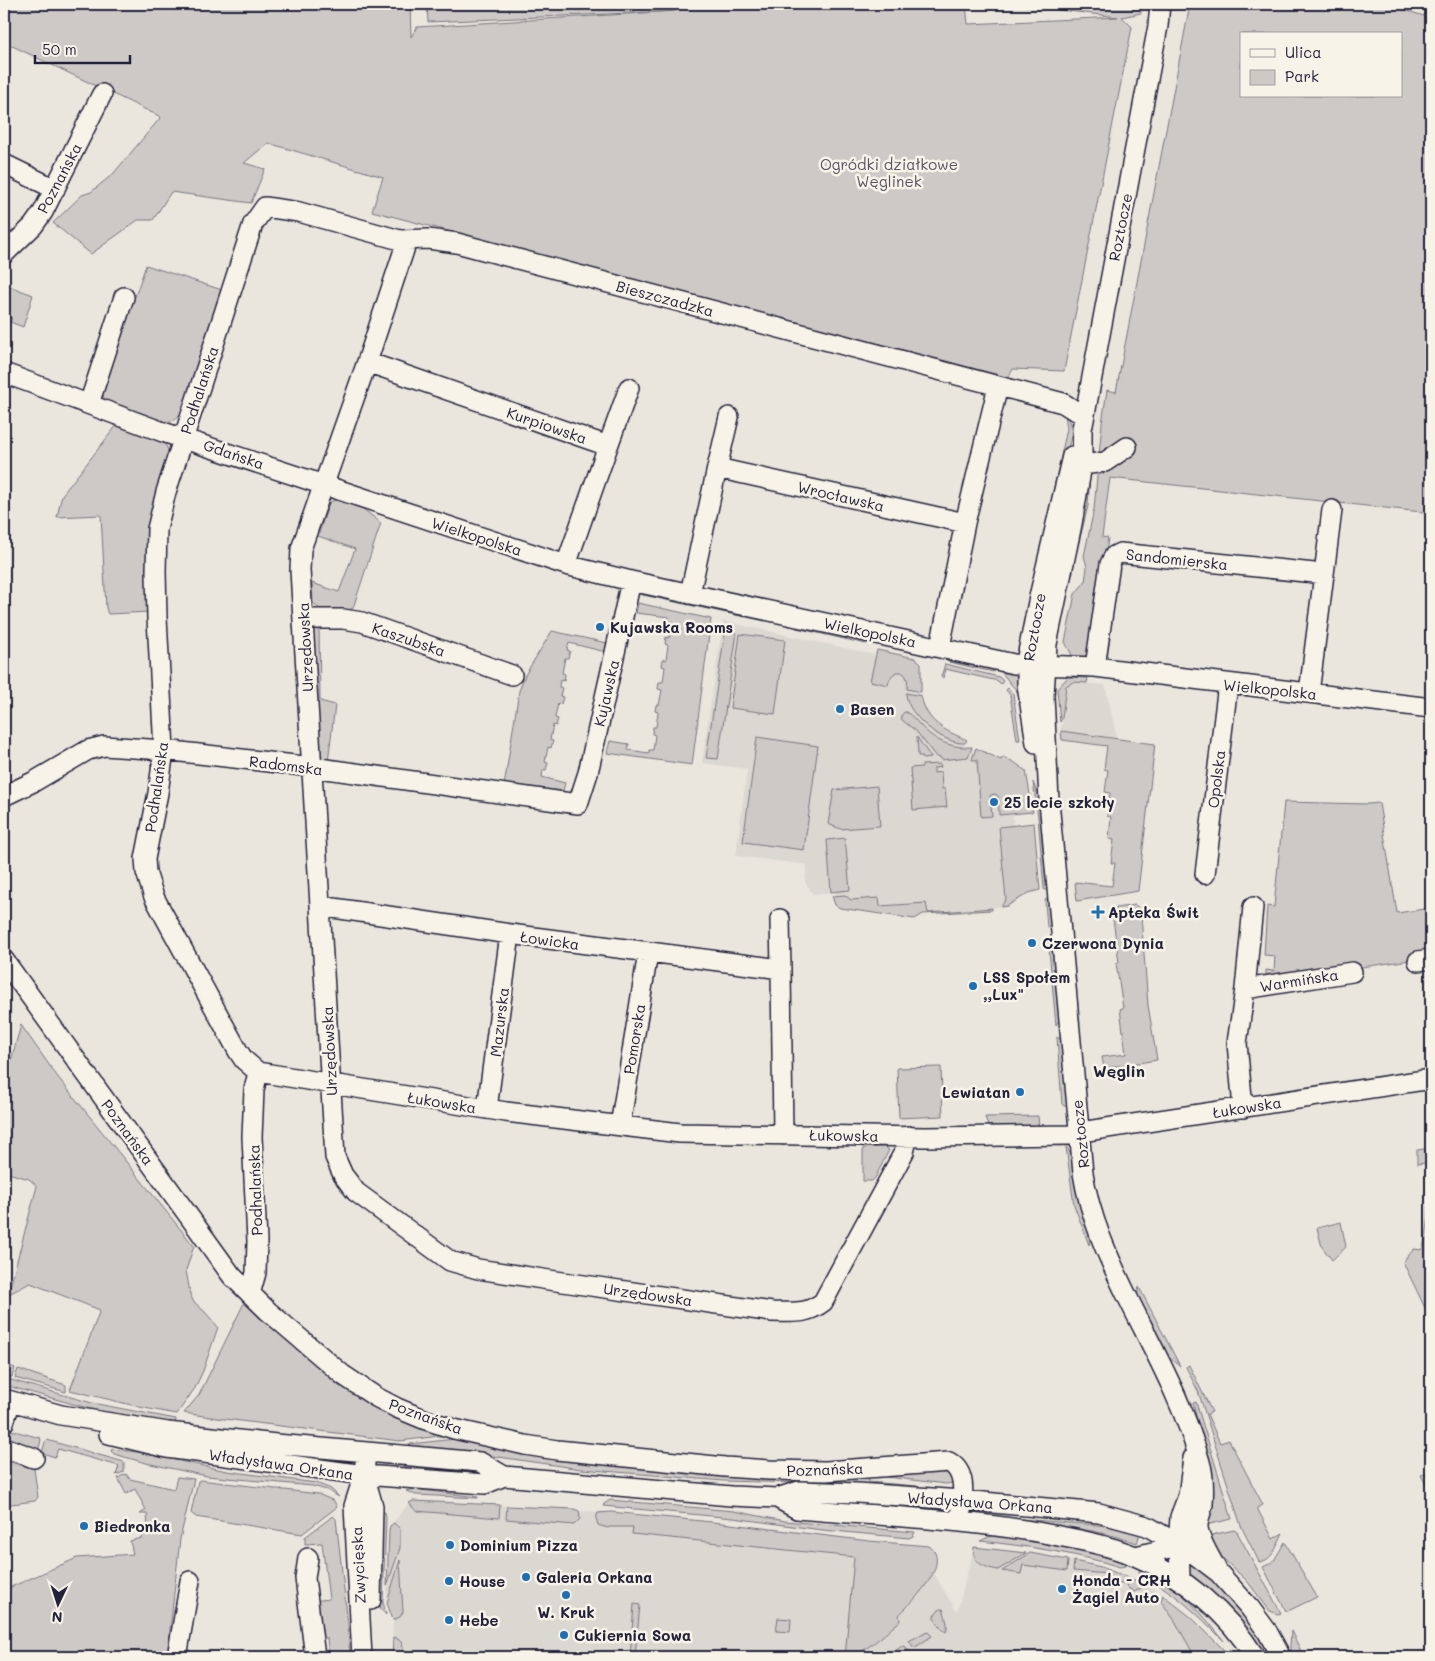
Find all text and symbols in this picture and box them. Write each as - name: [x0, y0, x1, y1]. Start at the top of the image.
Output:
- scale bar: [35, 32, 130, 64]
- legend: [1240, 32, 1402, 98]
- text: 50 m: [42, 39, 77, 59]
- text: Ulica: [1285, 42, 1322, 62]
- text: Park: [1285, 66, 1319, 86]
- street label: Poznańska: [32, 139, 86, 217]
- park label: Ogródki działkowe Węglinek: [820, 154, 958, 191]
- street label: Roztocze: [1104, 191, 1136, 263]
- street label: Bieszczadzka: [614, 275, 716, 321]
- street label: Podhalańska: [175, 343, 223, 437]
- street label: Kurpiowska: [504, 402, 590, 448]
- street label: Gdańska: [201, 434, 267, 474]
- street label: Wrocławska: [796, 476, 886, 516]
- street label: Wielkopolska: [429, 512, 525, 560]
- street label: Sandomierska: [1125, 544, 1229, 574]
- street label: Roztocze: [1018, 591, 1050, 663]
- street label: Urzędowska: [293, 602, 317, 692]
- street label: Wielkopolska: [822, 612, 918, 652]
- street label: Kaszubska: [370, 617, 448, 661]
- place label: Kujawska Rooms: [610, 617, 733, 637]
- marker: Kujawska Rooms: [594, 621, 606, 633]
- street label: Kujawska: [589, 658, 623, 728]
- street label: Wielkopolska: [1222, 674, 1318, 704]
- place label: Basen: [850, 699, 894, 719]
- marker: Basen: [834, 703, 846, 715]
- street label: Podhalańska: [140, 740, 172, 834]
- street label: Opolska: [1203, 749, 1229, 809]
- street label: Radomska: [248, 751, 324, 779]
- place label: 25 lecie szkoły: [1004, 792, 1115, 812]
- marker: 25 lecie szkoły: [988, 796, 1000, 808]
- place label: Apteka Świt: [1108, 902, 1199, 922]
- marker: Apteka Świt: [1092, 906, 1104, 918]
- street label: Łowicka: [519, 926, 581, 954]
- place label: Czerwona Dynia: [1042, 933, 1164, 953]
- marker: Czerwona Dynia: [1026, 937, 1038, 949]
- street label: Warmińska: [1258, 964, 1340, 996]
- place label: LSS Społem ,,Lux": [983, 967, 1070, 1004]
- marker: LSS Społem ,,Lux": [967, 980, 979, 992]
- street label: Mazurska: [485, 986, 513, 1058]
- street label: Pomorska: [619, 1002, 649, 1076]
- street label: Urzędowska: [317, 1006, 341, 1096]
- district label: Węglin: [1093, 1060, 1145, 1081]
- place label: Lewiatan: [942, 1082, 1010, 1102]
- marker: Lewiatan: [1014, 1086, 1026, 1098]
- street label: Łukowska: [406, 1087, 478, 1117]
- street label: Łukowska: [1211, 1092, 1283, 1122]
- street label: Poznańska: [97, 1095, 159, 1169]
- street label: Roztocze: [1066, 1099, 1094, 1169]
- street label: Łukowska: [809, 1124, 879, 1146]
- street label: Podhalańska: [243, 1144, 267, 1236]
- street label: Urzędowska: [602, 1278, 694, 1310]
- street label: Poznańska: [386, 1393, 466, 1439]
- street label: Władysława Orkana: [207, 1444, 355, 1484]
- street label: Poznańska: [786, 1458, 864, 1480]
- street label: Władysława Orkana: [906, 1487, 1054, 1517]
- place label: Biedronka: [94, 1516, 170, 1536]
- marker: Biedronka: [78, 1520, 90, 1532]
- street label: Zwycięska: [346, 1526, 370, 1604]
- place label: Dominium Pizza: [460, 1535, 578, 1555]
- marker: Dominium Pizza: [444, 1539, 456, 1551]
- place label: Galeria Orkana: [536, 1567, 652, 1587]
- place label: Honda - CRH Żagiel Auto: [1072, 1570, 1171, 1607]
- place label: House: [459, 1571, 505, 1591]
- marker: Galeria Orkana: [520, 1571, 532, 1583]
- marker: House: [443, 1575, 455, 1587]
- north arrow: [32, 1578, 82, 1628]
- marker: Honda - CRH Żagiel Auto: [1056, 1583, 1068, 1595]
- marker: W. Kruk: [560, 1589, 572, 1601]
- place label: W. Kruk: [537, 1602, 595, 1622]
- text: N: [51, 1608, 63, 1627]
- place label: Hebe: [459, 1610, 499, 1630]
- marker: Hebe: [443, 1614, 455, 1626]
- place label: Cukiernia Sowa: [574, 1625, 691, 1645]
- marker: Cukiernia Sowa: [558, 1629, 570, 1641]

